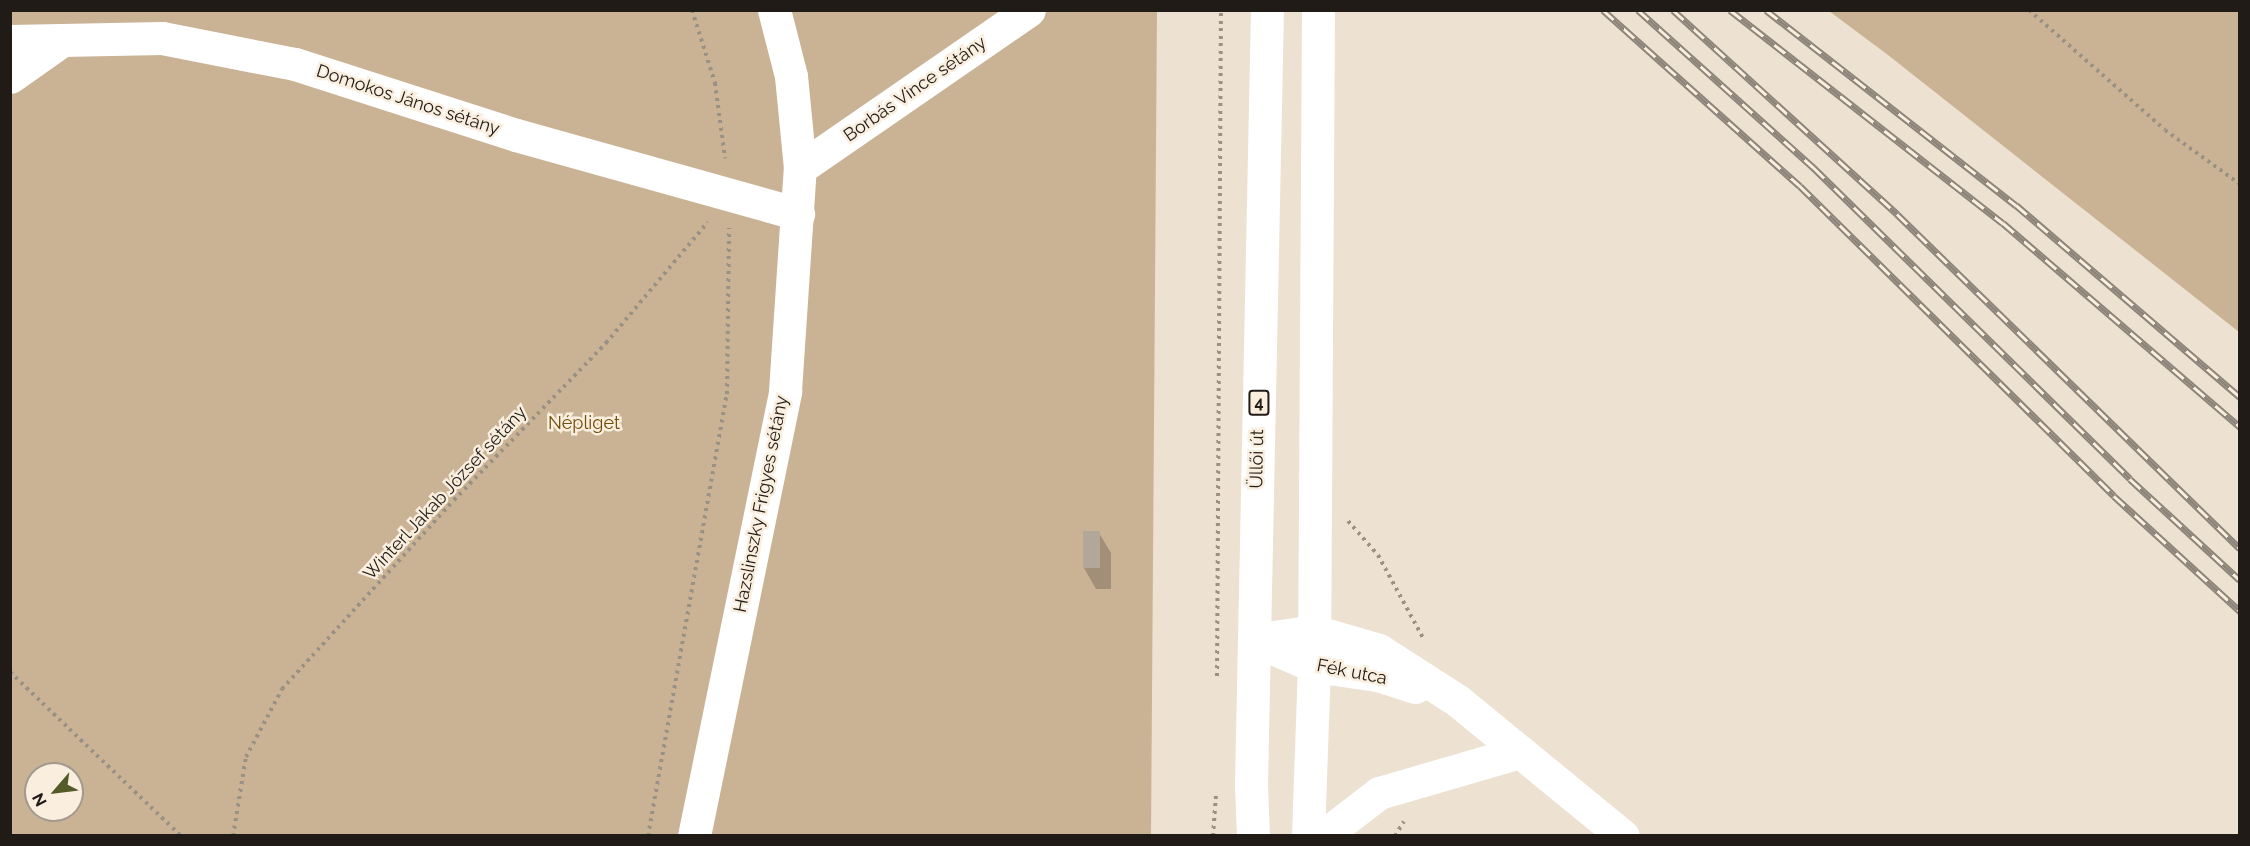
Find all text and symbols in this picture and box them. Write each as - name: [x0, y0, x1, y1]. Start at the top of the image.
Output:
- street label: Borbás Vince sétány: [839, 31, 991, 147]
- street label: Domokos János sétány: [313, 60, 503, 140]
- road number: 4: [1247, 390, 1271, 416]
- street label: Hazslinszky Frigyes sétány: [729, 394, 793, 614]
- street label: Winterl Jakab József sétány: [358, 401, 532, 585]
- park label: Népliget: [548, 412, 620, 434]
- street label: Üllői út: [1246, 429, 1268, 489]
- street label: Fék utca: [1315, 655, 1389, 689]
- north arrow: [24, 762, 84, 822]
- text: N: [28, 790, 51, 810]

